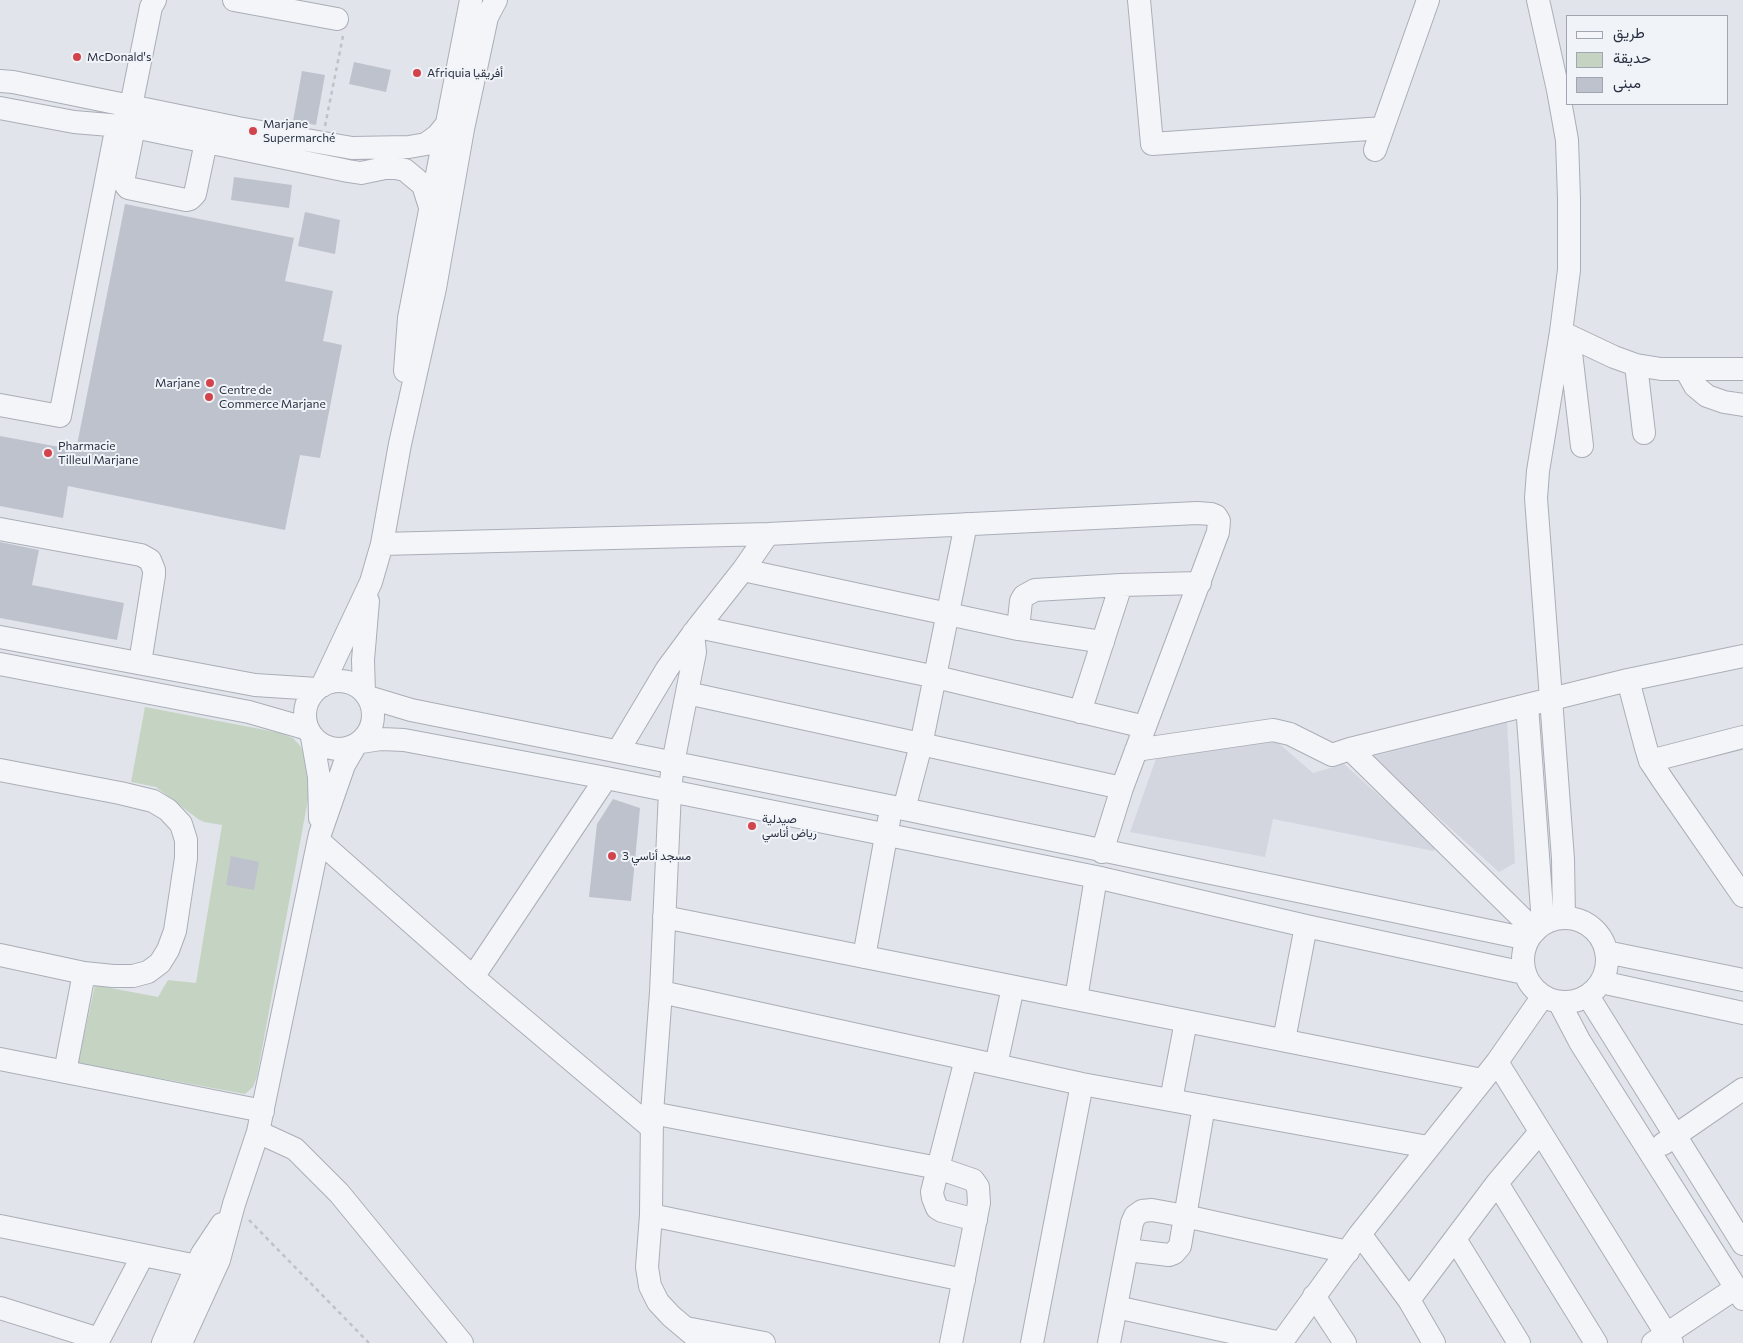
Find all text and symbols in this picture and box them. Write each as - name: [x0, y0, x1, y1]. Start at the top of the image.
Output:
- legend: [1566, 15, 1728, 105]
- text: طريق: [1613, 23, 1645, 41]
- text: حديقة: [1613, 48, 1651, 66]
- place label: McDonald's: [87, 50, 151, 64]
- marker: McDonald's: [71, 51, 83, 63]
- place label: Afriquia أفريقيا: [427, 66, 503, 80]
- marker: Afriquia أفريقيا: [411, 67, 423, 79]
- text: مبنى: [1613, 73, 1641, 91]
- place label: Marjane Supermarché: [263, 117, 335, 145]
- marker: Marjane Supermarché: [247, 125, 259, 137]
- place label: Marjane: [155, 376, 200, 390]
- marker: Marjane: [204, 377, 216, 389]
- place label: Centre de Commerce Marjane: [219, 383, 326, 411]
- marker: Centre de Commerce Marjane: [203, 391, 215, 403]
- place label: Pharmacie Tilleul Marjane: [58, 439, 138, 467]
- marker: Pharmacie Tilleul Marjane: [42, 447, 54, 459]
- place label: صيدلية رياض أناسي: [762, 812, 817, 840]
- marker: صيدلية رياض أناسي: [746, 820, 758, 832]
- place label: مسجد أناسي 3: [622, 849, 691, 863]
- marker: مسجد أناسي 3: [606, 850, 618, 862]

